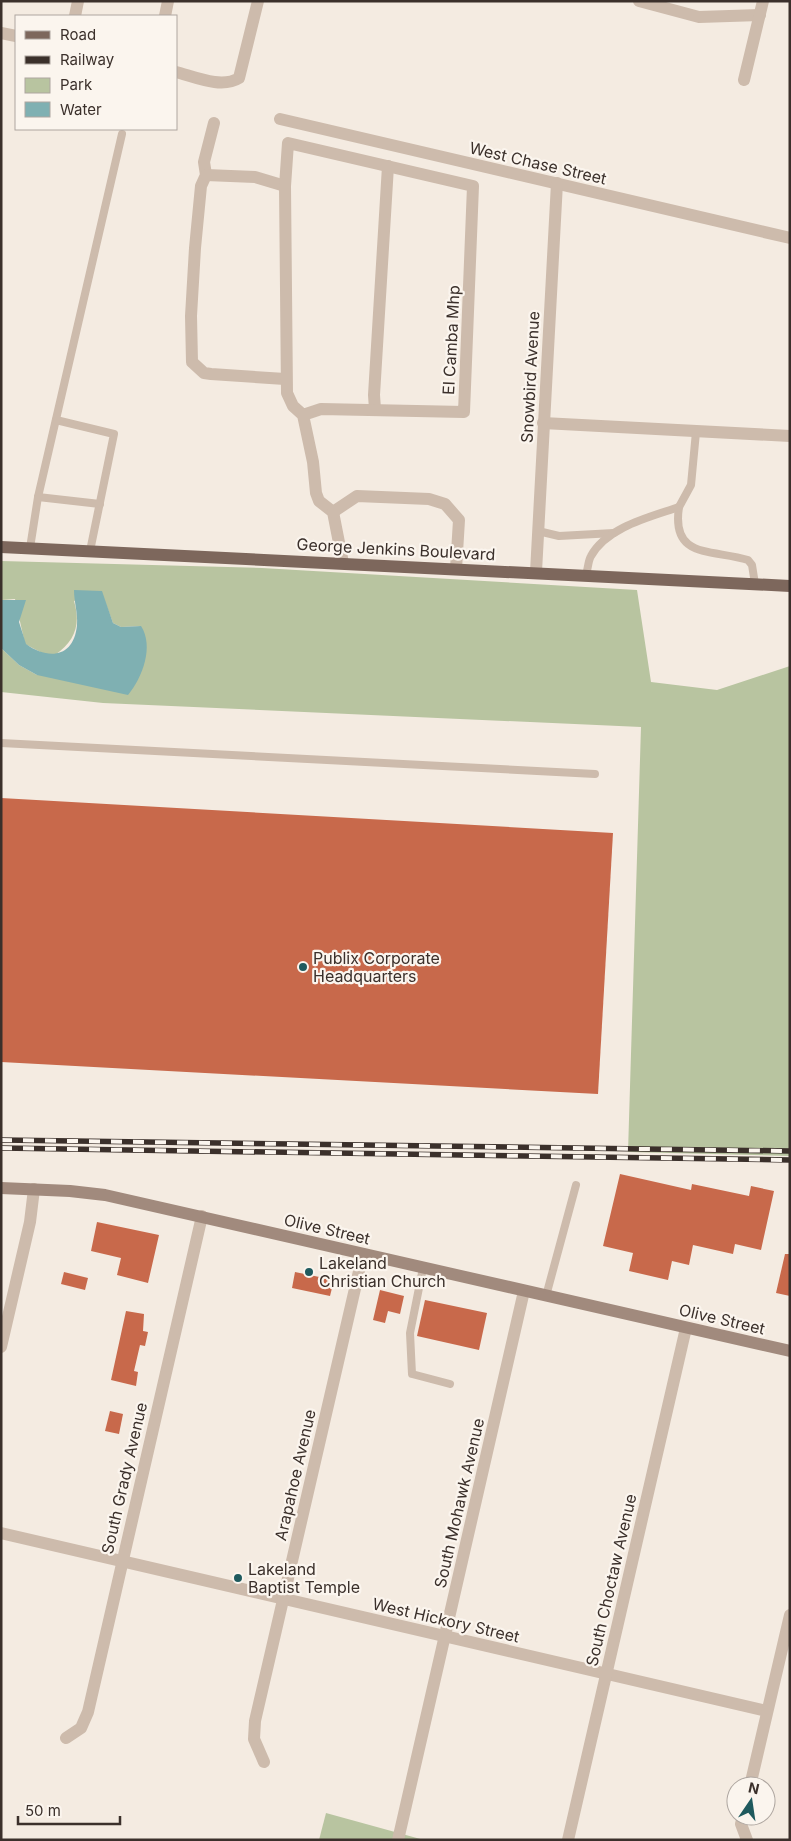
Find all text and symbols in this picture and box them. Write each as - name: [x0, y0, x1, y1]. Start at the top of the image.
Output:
- legend: [15, 15, 178, 130]
- text: Road: [60, 25, 96, 44]
- text: Railway: [60, 50, 115, 69]
- text: Park: [60, 75, 93, 94]
- text: Water: [60, 100, 102, 119]
- street label: West Chase Street: [468, 138, 608, 188]
- street label: El Camba Mhp: [438, 285, 464, 395]
- street label: Snowbird Avenue: [517, 311, 543, 443]
- street label: George Jenkins Boulevard: [296, 534, 496, 564]
- place label: Publix Corporate Headquarters: [313, 948, 440, 986]
- marker: Publix Corporate Headquarters: [297, 961, 309, 973]
- street label: Olive Street: [282, 1209, 372, 1249]
- place label: Lakeland Christian Church: [319, 1253, 446, 1291]
- marker: Lakeland Christian Church: [303, 1266, 315, 1278]
- street label: Olive Street: [677, 1299, 767, 1339]
- street label: South Grady Avenue: [97, 1400, 151, 1556]
- street label: Arapahoe Avenue: [270, 1407, 320, 1543]
- street label: South Mohawk Avenue: [430, 1416, 488, 1590]
- street label: South Choctaw Avenue: [581, 1492, 641, 1668]
- place label: Lakeland Baptist Temple: [248, 1559, 360, 1597]
- marker: Lakeland Baptist Temple: [232, 1572, 244, 1584]
- street label: West Hickory Street: [371, 1593, 521, 1647]
- north arrow: [726, 1776, 776, 1826]
- text: N: [747, 1778, 761, 1797]
- scale bar: [18, 1794, 120, 1826]
- text: 50 m: [25, 1801, 61, 1820]

